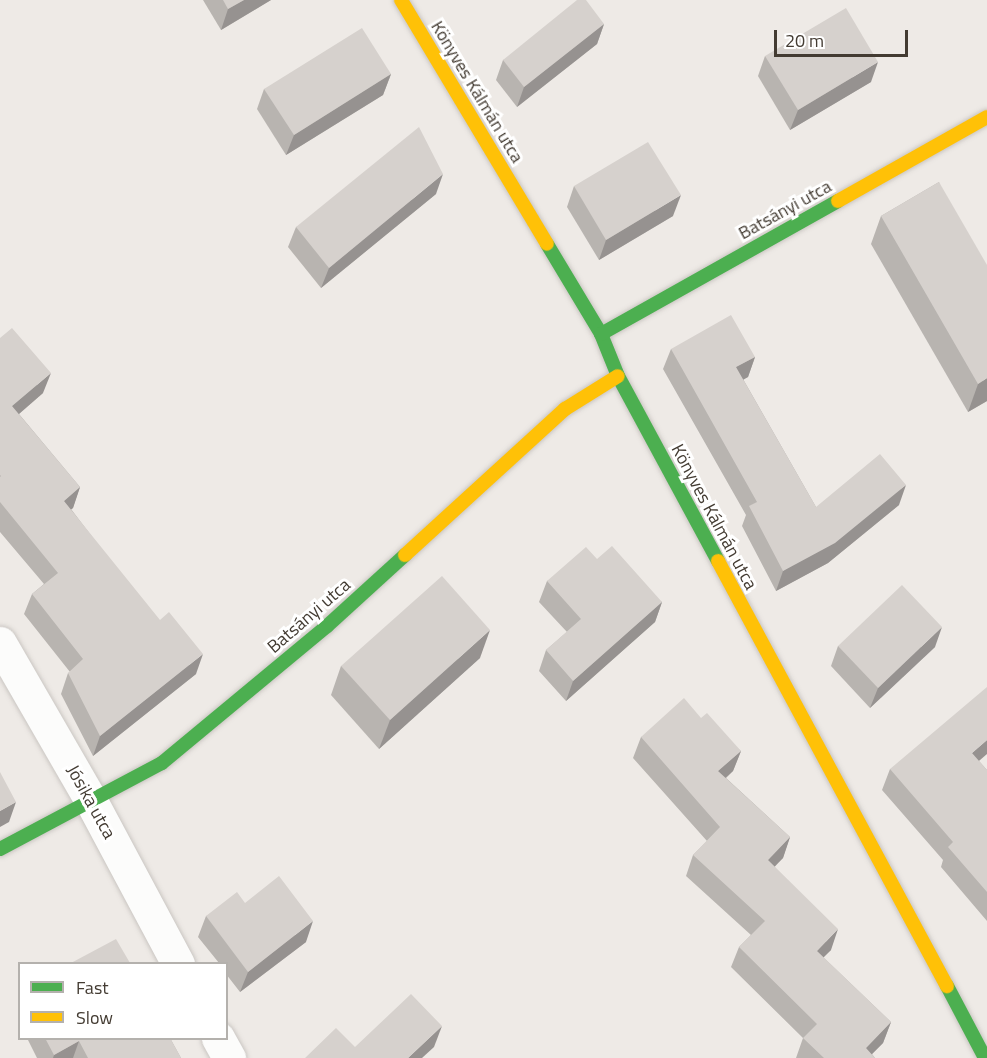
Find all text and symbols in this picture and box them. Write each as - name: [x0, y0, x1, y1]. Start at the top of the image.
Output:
- street label: Könyves Kálmán utca: [426, 17, 528, 167]
- scale bar: [777, 18, 910, 56]
- text: 20 m: [785, 27, 824, 54]
- street label: Batsányi utca: [735, 176, 835, 244]
- street label: Könyves Kálmán utca: [667, 441, 761, 593]
- street label: Batsányi utca: [263, 574, 355, 658]
- street label: Jósika utca: [62, 761, 120, 843]
- legend: [18, 962, 228, 1040]
- text: Fast: [76, 974, 109, 1001]
- text: Slow: [76, 1004, 113, 1031]

